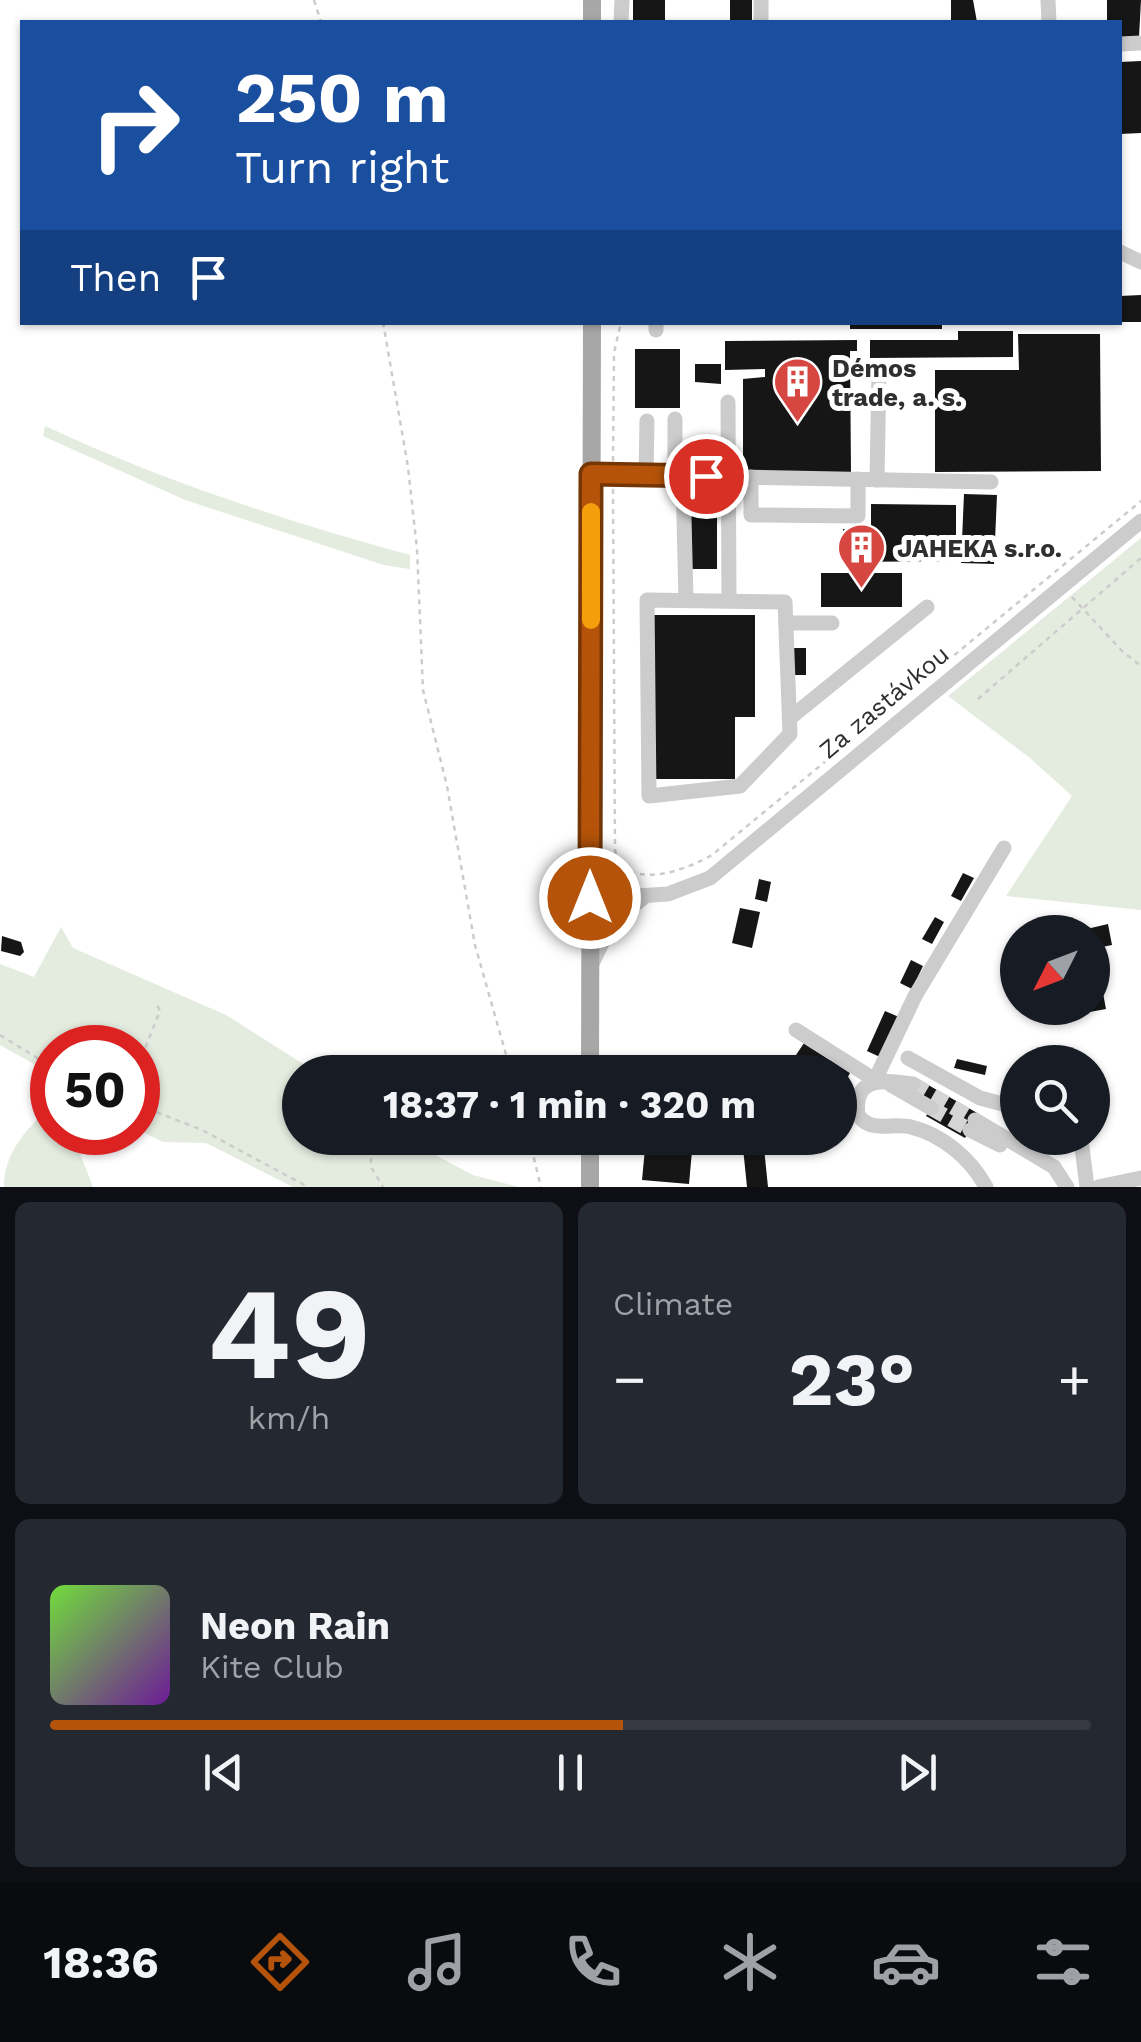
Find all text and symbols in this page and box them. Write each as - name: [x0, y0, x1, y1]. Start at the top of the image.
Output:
- text: 250 m: [235, 57, 449, 139]
- icon: right: [70, 60, 200, 190]
- text: Turn right: [235, 141, 449, 194]
- icon: arrive: [181, 250, 236, 305]
- text: Then: [70, 256, 161, 300]
- place label: Démos trade, a. s.: [832, 354, 962, 412]
- building icon: Démos trade, a. s.: [771, 356, 823, 424]
- pin: [664, 434, 749, 519]
- icon: arrive: [679, 449, 734, 504]
- building icon: JAHEKA s.r.o.: [836, 522, 888, 590]
- place label: JAHEKA s.r.o.: [897, 534, 1062, 563]
- street label: Za zastávkou: [813, 640, 955, 764]
- position arrow: [538, 846, 642, 950]
- north arrow: [1000, 915, 1110, 1025]
- map controls: [1000, 915, 1110, 1155]
- speed limit sign: 50: [30, 1025, 160, 1155]
- button: search: [1000, 1045, 1110, 1155]
- text: 18:37 · 1 min · 320 m: [383, 1083, 756, 1127]
- text: 49: [207, 1257, 371, 1410]
- text: Climate: [613, 1285, 733, 1323]
- text: 23°: [789, 1335, 915, 1423]
- text: −: [613, 1347, 646, 1411]
- text: +: [1058, 1347, 1091, 1411]
- text: km/h: [248, 1399, 330, 1437]
- text: Neon Rain: [200, 1604, 390, 1648]
- text: Kite Club: [200, 1648, 344, 1686]
- icon: previous: [196, 1745, 251, 1800]
- icon: pause: [543, 1745, 598, 1800]
- icon: next: [890, 1745, 945, 1800]
- icon: directions: [245, 1927, 315, 1997]
- icon: music: [402, 1927, 472, 1997]
- icon: phone: [558, 1927, 628, 1997]
- icon: climate: [715, 1927, 785, 1997]
- icon: car: [871, 1927, 941, 1997]
- icon: filters: [1028, 1927, 1098, 1997]
- text: 18:36: [43, 1936, 159, 1989]

